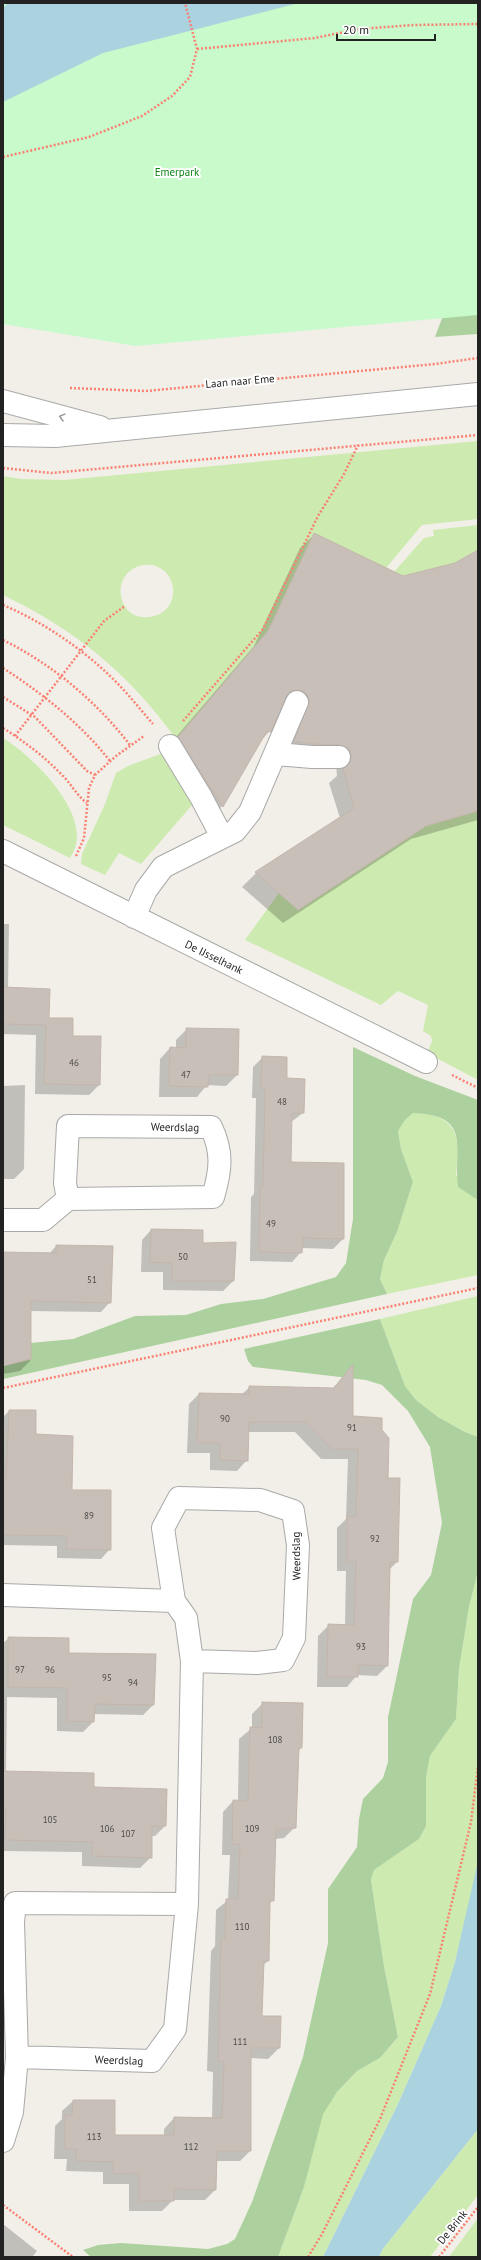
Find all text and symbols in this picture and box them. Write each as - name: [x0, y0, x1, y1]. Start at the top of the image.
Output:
- scale bar: [337, 16, 435, 42]
- text: 20 m: [343, 22, 369, 37]
- park label: Emerpark: [155, 165, 200, 179]
- street label: Laan naar Eme: [205, 371, 276, 391]
- one-way arrow: [59, 413, 66, 422]
- street label: De IJsselhank: [183, 937, 246, 977]
- house number: 46: [69, 1057, 79, 1068]
- house number: 47: [181, 1069, 191, 1080]
- house number: 48: [277, 1096, 287, 1107]
- street label: Weerdslag: [151, 1120, 199, 1134]
- house number: 49: [266, 1218, 276, 1229]
- house number: 50: [178, 1251, 188, 1262]
- house number: 51: [87, 1274, 97, 1285]
- house number: 90: [220, 1413, 230, 1424]
- house number: 91: [347, 1422, 357, 1433]
- house number: 89: [84, 1510, 94, 1521]
- street label: Weerdslag: [289, 1532, 303, 1580]
- house number: 92: [370, 1533, 380, 1544]
- house number: 93: [356, 1641, 366, 1652]
- house number: 97: [15, 1664, 25, 1675]
- house number: 96: [45, 1664, 55, 1675]
- house number: 95: [102, 1672, 112, 1683]
- house number: 94: [128, 1677, 138, 1688]
- house number: 108: [268, 1734, 282, 1745]
- house number: 105: [43, 1814, 57, 1825]
- house number: 106: [100, 1823, 114, 1834]
- house number: 109: [245, 1823, 259, 1834]
- house number: 107: [121, 1828, 135, 1839]
- house number: 110: [235, 1921, 249, 1932]
- house number: 111: [233, 2036, 247, 2047]
- street label: Weerdslag: [94, 2052, 144, 2068]
- house number: 113: [87, 2131, 101, 2142]
- house number: 112: [184, 2141, 198, 2152]
- street label: De Brink: [434, 2206, 471, 2247]

